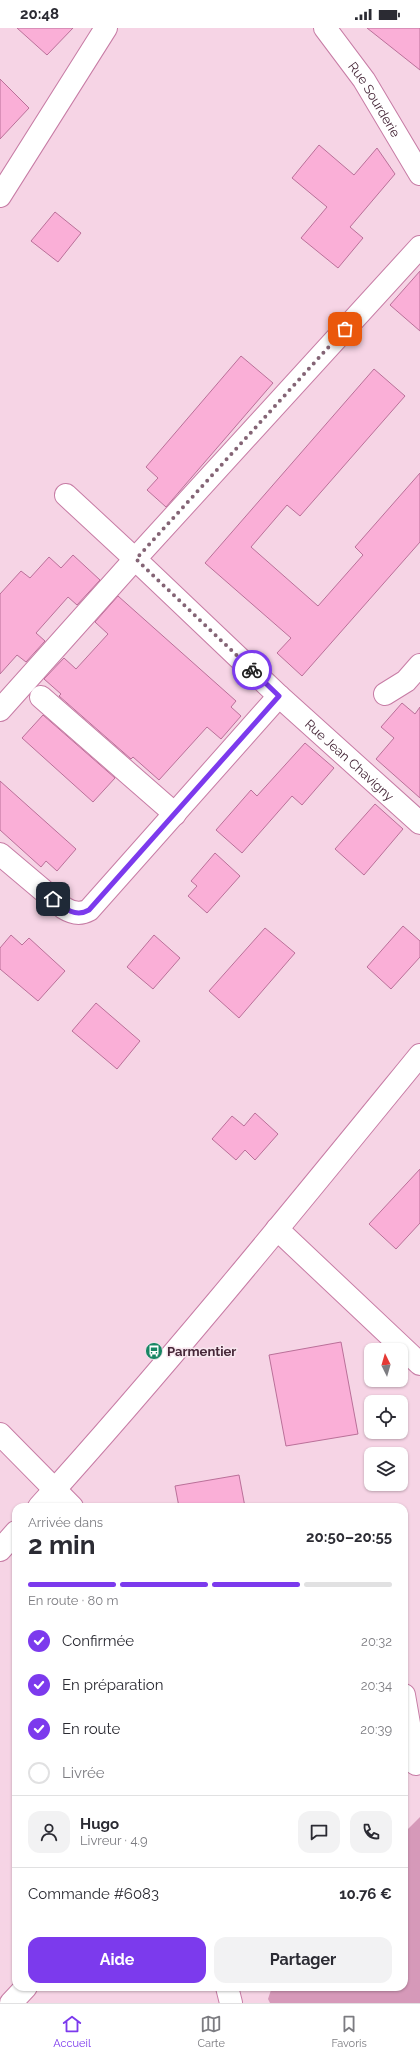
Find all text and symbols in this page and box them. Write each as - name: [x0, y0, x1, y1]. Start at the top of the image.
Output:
- text: 20:48: [20, 5, 59, 23]
- street label: Rue Sourderie: [345, 59, 404, 140]
- pin: [328, 312, 362, 346]
- icon: bag: [334, 318, 356, 340]
- courier: [232, 650, 272, 690]
- icon: bike: [241, 659, 263, 681]
- street label: Rue Jean Chavigny: [302, 716, 397, 803]
- pin: [36, 882, 70, 916]
- icon: home: [42, 888, 64, 910]
- bus stop icon: Parmentier: [144, 1341, 164, 1361]
- north arrow: [364, 1343, 408, 1387]
- map controls: [364, 1343, 408, 1491]
- place label: Parmentier: [167, 1344, 236, 1359]
- button: locate: [364, 1395, 408, 1439]
- button: layers: [364, 1447, 408, 1491]
- text: Arrivée dans: [28, 1515, 103, 1530]
- text: 20:50–20:55: [306, 1528, 392, 1546]
- text: 2 min: [28, 1530, 95, 1560]
- text: En route · 80 m: [28, 1593, 118, 1608]
- icon: check: [28, 1630, 50, 1652]
- text: Confirmée: [62, 1632, 134, 1650]
- text: 20:32: [361, 1634, 392, 1649]
- icon: check: [28, 1674, 50, 1696]
- text: En préparation: [62, 1676, 163, 1694]
- text: 20:34: [361, 1678, 392, 1693]
- icon: check: [28, 1718, 50, 1740]
- text: En route: [62, 1720, 120, 1738]
- text: 20:39: [360, 1722, 392, 1737]
- text: Livrée: [62, 1764, 105, 1782]
- button: person: [28, 1811, 70, 1853]
- button: chat: [298, 1811, 340, 1853]
- button: phone: [350, 1811, 392, 1853]
- text: Hugo: [80, 1815, 119, 1833]
- text: Livreur · 4.9: [80, 1833, 148, 1848]
- text: Commande #6083: [28, 1885, 159, 1903]
- text: 10.76 €: [339, 1885, 392, 1903]
- button: Aide: [28, 1937, 206, 1983]
- button: Partager: [214, 1937, 392, 1983]
- tab: Accueil: [53, 2013, 91, 2050]
- tab: Carte: [197, 2013, 225, 2050]
- tab: Favoris: [331, 2013, 367, 2050]

